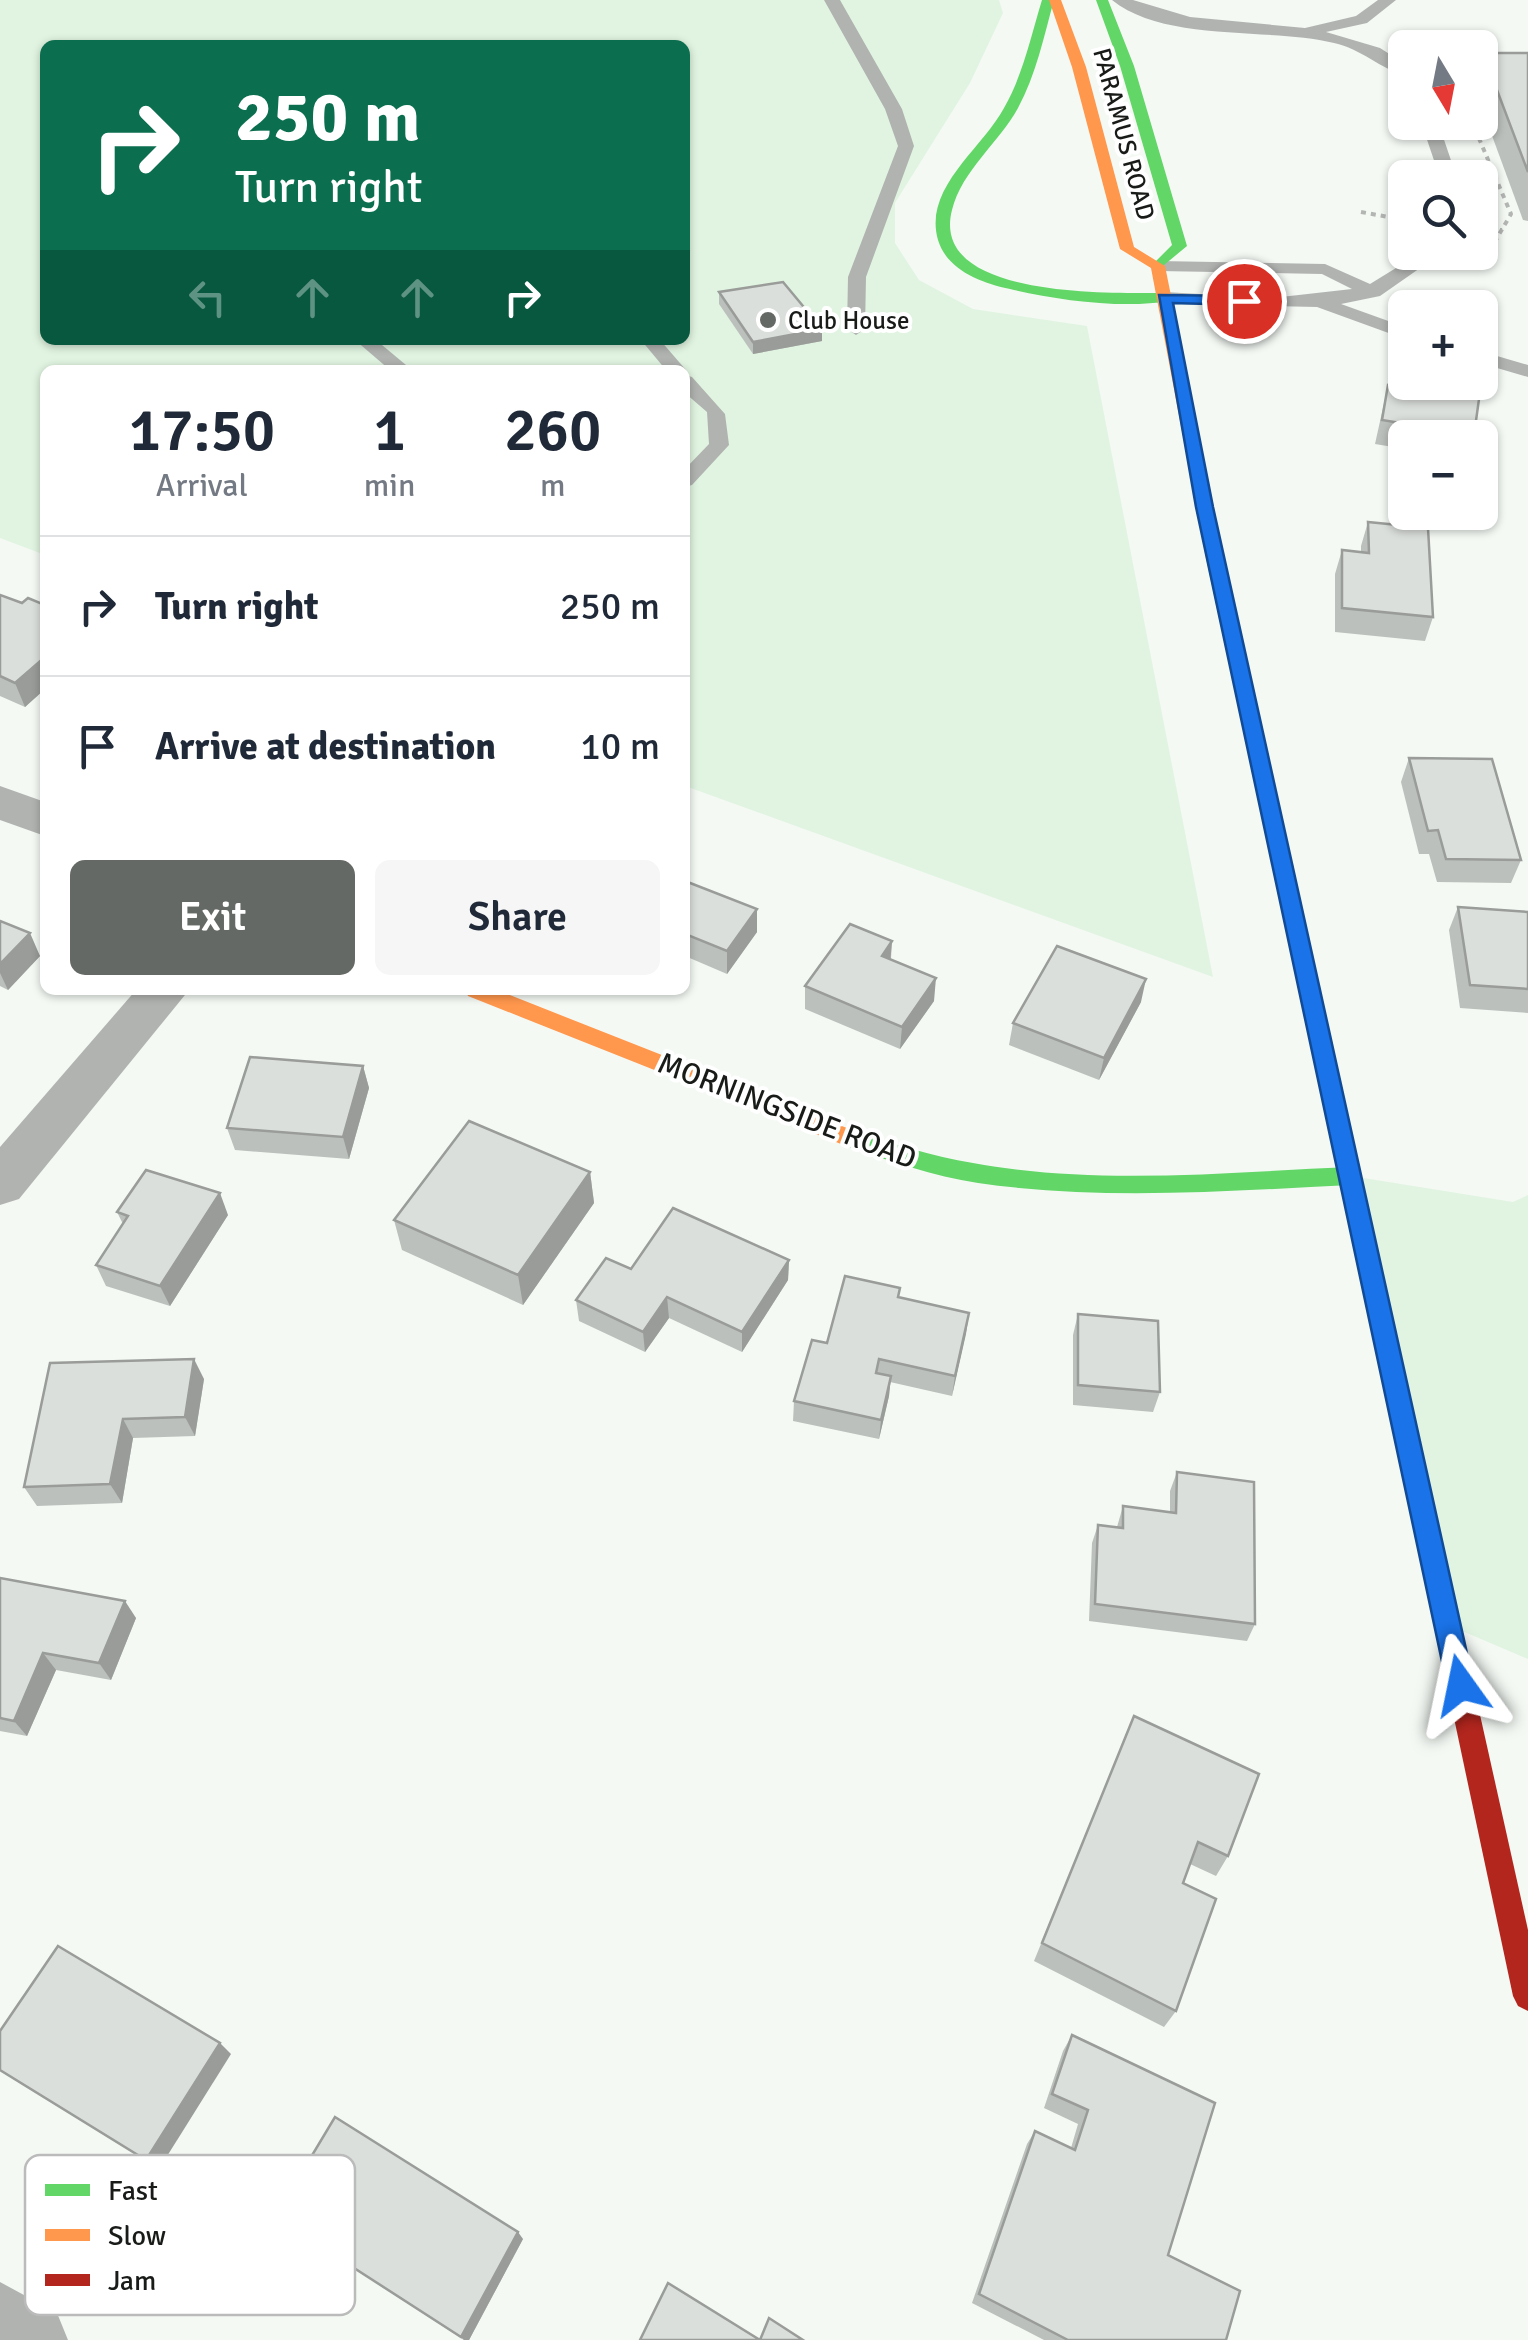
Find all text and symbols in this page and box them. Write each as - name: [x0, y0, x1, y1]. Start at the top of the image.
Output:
- north arrow: [1388, 30, 1498, 140]
- map controls: [1388, 30, 1498, 530]
- street label: PARAMUS ROAD: [1086, 45, 1162, 223]
- text: 250 m: [235, 74, 420, 160]
- icon: right: [70, 80, 200, 210]
- text: Turn right: [235, 160, 423, 215]
- button: search: [1388, 160, 1498, 270]
- pin: [1202, 259, 1287, 344]
- icon: left: [180, 270, 235, 325]
- icon: ahead: [285, 270, 340, 325]
- icon: ahead: [390, 270, 445, 325]
- icon: right: [495, 270, 550, 325]
- icon: arrive: [1217, 274, 1272, 329]
- button: +: [1388, 290, 1498, 400]
- place label: Club House: [788, 305, 910, 336]
- marker: Club House: [757, 309, 779, 331]
- text: 17:50: [129, 394, 275, 468]
- text: 1: [373, 394, 406, 468]
- text: 260: [504, 394, 601, 468]
- button: −: [1388, 420, 1498, 530]
- text: Arrival: [156, 466, 248, 505]
- text: min: [364, 466, 415, 505]
- text: m: [540, 466, 566, 505]
- icon: right: [70, 579, 125, 634]
- text: Turn right: [155, 583, 319, 630]
- text: 250 m: [560, 583, 660, 630]
- icon: arrive: [70, 719, 125, 774]
- text: Arrive at destination: [155, 723, 496, 770]
- text: 10 m: [580, 723, 660, 770]
- button: Exit: [70, 860, 355, 975]
- button: Share: [375, 860, 660, 975]
- street label: MORNINGSIDE ROAD: [652, 1045, 922, 1177]
- position arrow: [1409, 1633, 1513, 1737]
- legend: [25, 2155, 355, 2315]
- text: Fast: [108, 2174, 158, 2208]
- text: Slow: [108, 2219, 166, 2253]
- text: Jam: [108, 2264, 156, 2298]

